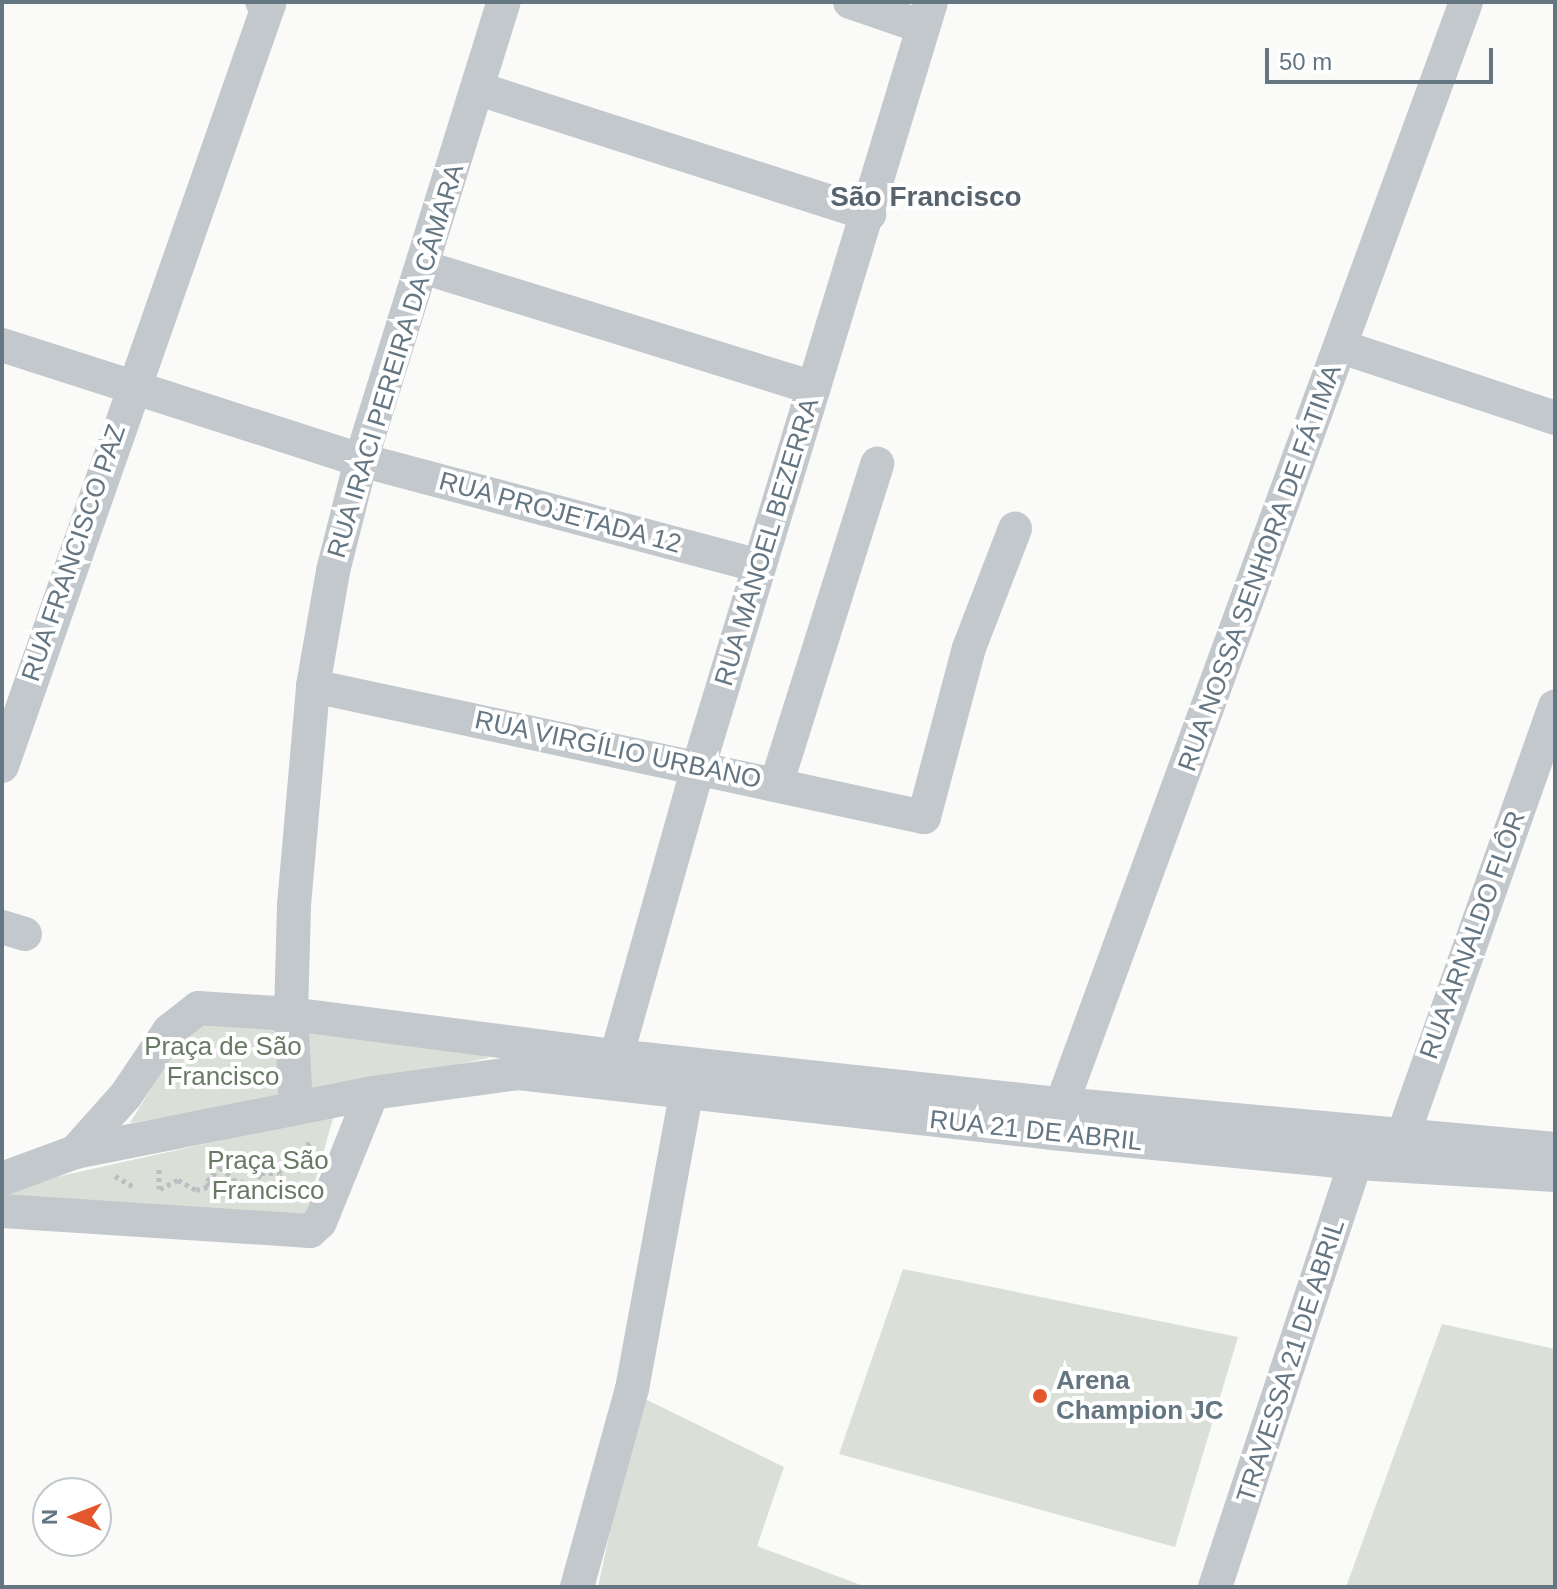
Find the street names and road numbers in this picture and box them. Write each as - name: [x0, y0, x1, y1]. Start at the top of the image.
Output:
- street label: RUA IRACI PEREIRA DA CÂMARA: [320, 158, 472, 564]
- street label: RUA NOSSA SENHORA DE FÁTIMA: [1171, 358, 1349, 778]
- street label: RUA MANOEL BEZERRA: [708, 393, 826, 691]
- street label: RUA FRANCISCO PAZ: [15, 420, 133, 686]
- street label: RUA PROJETADA 12: [434, 465, 686, 561]
- street label: RUA VIRGÍLIO URBANO: [471, 704, 765, 796]
- street label: RUA ARNALDO FLÔR: [1413, 805, 1533, 1065]
- street label: RUA 21 DE ABRIL: [927, 1104, 1145, 1158]
- street label: TRAVESSA 21 DE ABRIL: [1230, 1214, 1352, 1508]

